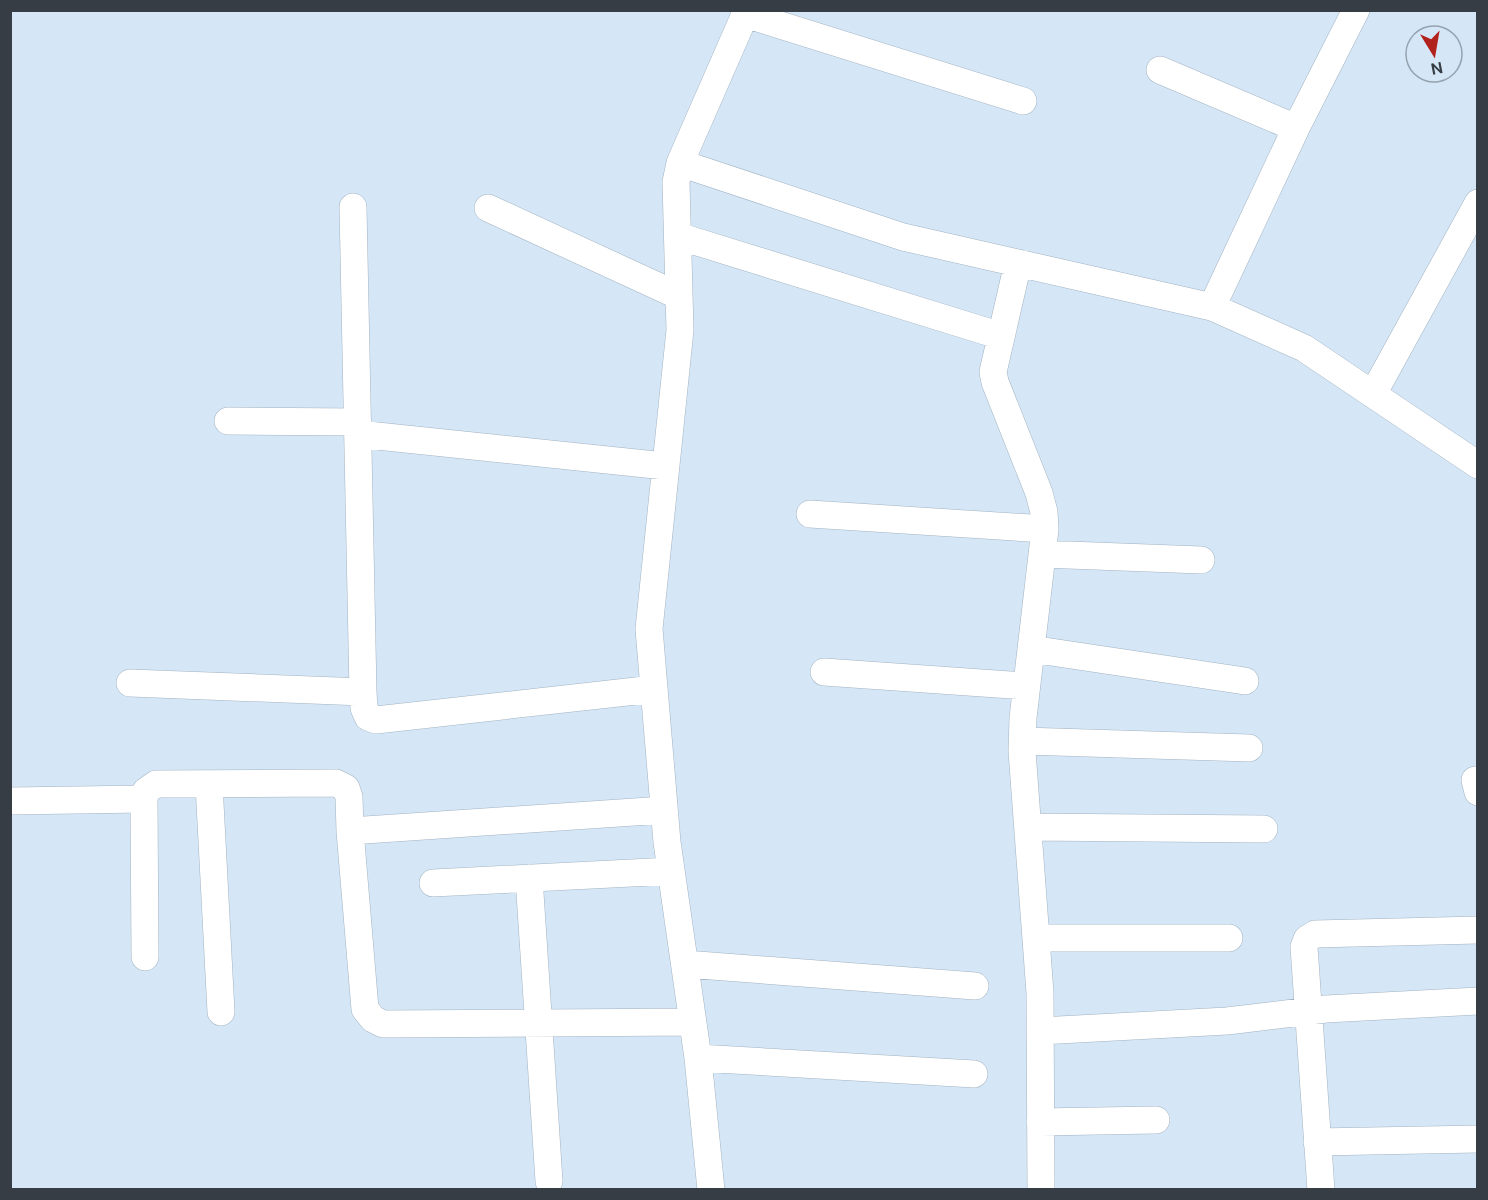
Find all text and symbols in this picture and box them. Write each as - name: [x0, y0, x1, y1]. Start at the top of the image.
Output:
- north arrow: [1404, 24, 1464, 84]
- text: N: [1429, 57, 1444, 80]

